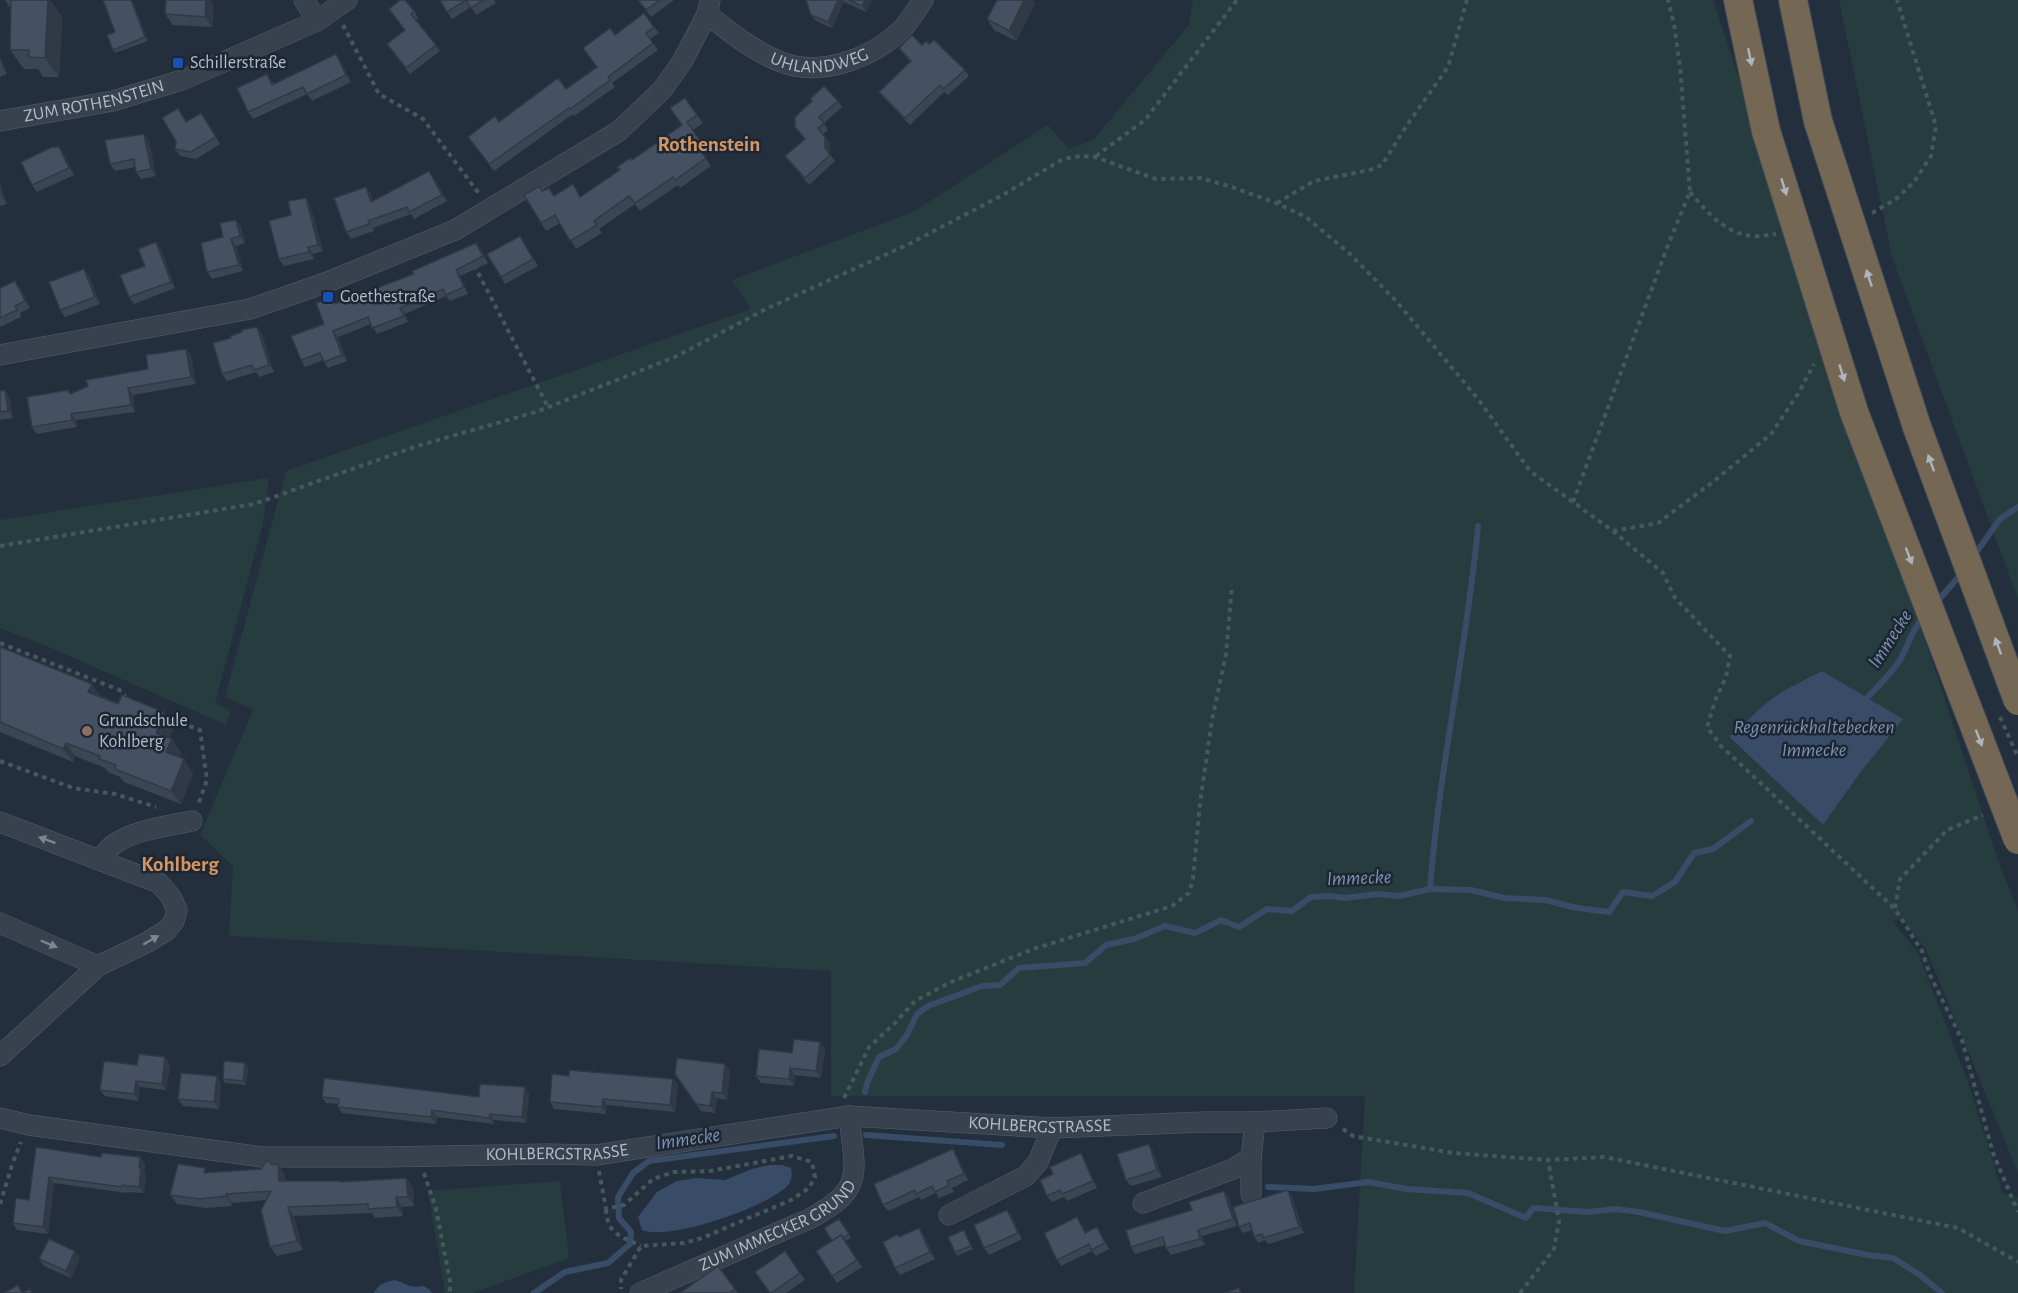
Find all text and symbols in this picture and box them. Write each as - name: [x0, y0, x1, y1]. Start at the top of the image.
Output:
- street label: UHLANDWEG: [768, 45, 872, 77]
- one-way arrow: [1746, 48, 1755, 67]
- place label: Schillerstraße: [190, 54, 286, 72]
- marker: Schillerstraße: [171, 56, 185, 70]
- street label: ZUM ROTHENSTEIN: [22, 77, 166, 126]
- district label: Rothenstein: [658, 134, 760, 155]
- one-way arrow: [1779, 178, 1789, 196]
- one-way arrow: [1864, 269, 1873, 287]
- place label: Goethestraße: [340, 288, 436, 306]
- marker: Goethestraße: [321, 290, 335, 304]
- one-way arrow: [1838, 364, 1847, 382]
- one-way arrow: [1925, 454, 1935, 472]
- one-way arrow: [1905, 547, 1914, 565]
- water label: Immecke: [1864, 606, 1916, 672]
- one-way arrow: [1992, 637, 2002, 655]
- place label: Grundschule Kohlberg: [99, 712, 188, 751]
- water label: Regenrückhaltebecken Immecke: [1733, 717, 1895, 760]
- marker: Grundschule Kohlberg: [80, 724, 94, 738]
- one-way arrow: [1975, 729, 1984, 747]
- one-way arrow: [37, 834, 55, 844]
- district label: Kohlberg: [141, 854, 219, 875]
- water label: Immecke: [1326, 867, 1392, 889]
- one-way arrow: [142, 935, 159, 945]
- one-way arrow: [40, 940, 58, 950]
- street label: KOHLBERGSTRASSE: [968, 1114, 1112, 1137]
- water label: Immecke: [655, 1125, 722, 1153]
- street label: KOHLBERGSTRASSE: [485, 1141, 630, 1164]
- street label: ZUM IMMECKER GRUND: [697, 1178, 860, 1275]

